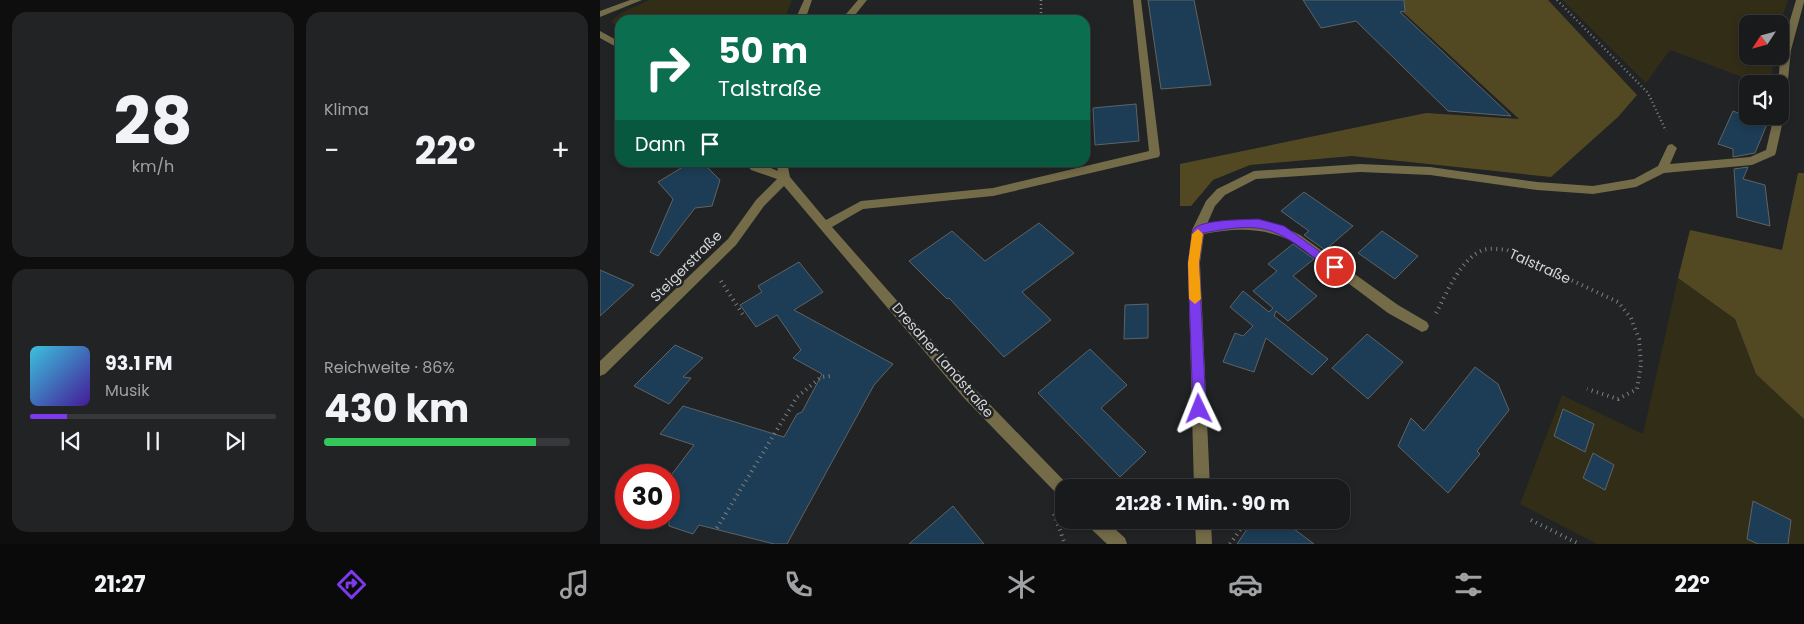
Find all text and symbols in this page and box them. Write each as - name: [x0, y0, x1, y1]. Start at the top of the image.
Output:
- north arrow: [1739, 15, 1789, 65]
- map controls: [1739, 15, 1789, 125]
- text: 50 m: [718, 26, 808, 75]
- icon: right: [635, 35, 700, 100]
- text: Talstraße: [718, 73, 821, 104]
- button: sound: [1739, 75, 1789, 125]
- text: 28: [113, 76, 193, 167]
- text: Klima: [324, 98, 369, 121]
- text: 22°: [415, 124, 476, 177]
- icon: arrive: [696, 130, 724, 158]
- text: −: [324, 131, 339, 170]
- text: +: [551, 131, 570, 170]
- text: Dann: [635, 131, 686, 158]
- text: km/h: [132, 155, 174, 178]
- street label: Steigerstraße: [646, 225, 727, 306]
- street label: Talstraße: [1506, 243, 1574, 289]
- pin: [1314, 246, 1356, 288]
- icon: arrive: [1321, 253, 1349, 281]
- street label: Dresdner Landstraße: [887, 298, 999, 422]
- text: 93.1 FM: [105, 350, 173, 377]
- text: Reichweite · 86%: [324, 356, 455, 379]
- text: Musik: [105, 379, 150, 402]
- text: 430 km: [324, 382, 469, 435]
- position arrow: [1172, 382, 1224, 434]
- icon: previous: [57, 427, 85, 455]
- icon: pause: [139, 427, 167, 455]
- icon: next: [221, 427, 249, 455]
- speed limit sign: 30: [615, 464, 680, 529]
- text: 21:28 · 1 Min. · 90 m: [1115, 490, 1290, 517]
- icon: directions: [334, 567, 369, 602]
- icon: music: [557, 567, 592, 602]
- icon: phone: [781, 567, 816, 602]
- icon: climate: [1004, 567, 1039, 602]
- icon: car: [1228, 567, 1263, 602]
- icon: filters: [1451, 567, 1486, 602]
- text: 21:27: [94, 569, 146, 600]
- text: 22°: [1674, 569, 1710, 600]

